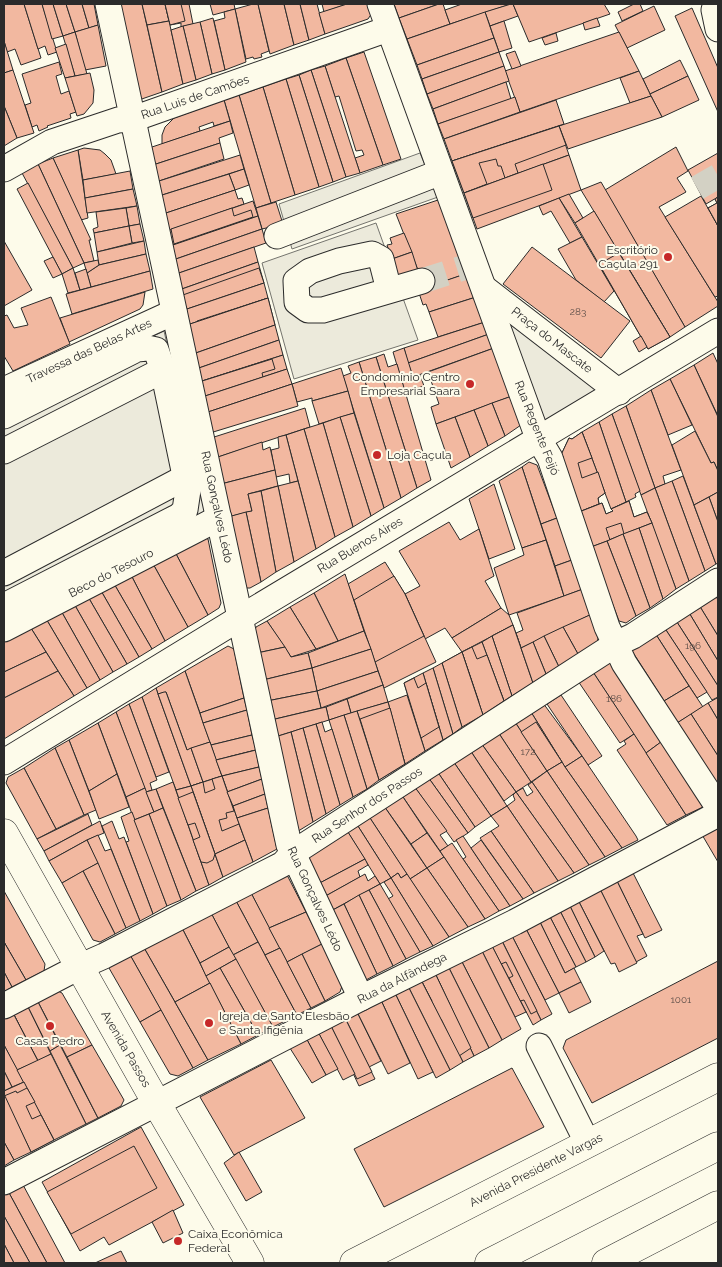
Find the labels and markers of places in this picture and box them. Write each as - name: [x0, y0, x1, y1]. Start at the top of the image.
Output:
- place label: Escritório Caçula 291: [598, 243, 658, 271]
- marker: Escritório Caçula 291: [662, 251, 674, 263]
- place label: Condomínio Centro Empresarial Saara: [352, 370, 460, 398]
- marker: Condomínio Centro Empresarial Saara: [464, 378, 476, 390]
- place label: Loja Caçula: [387, 448, 452, 462]
- marker: Loja Caçula: [371, 449, 383, 461]
- place label: Igreja de Santo Elesbão e Santa Ifigênia: [219, 1009, 350, 1037]
- marker: Igreja de Santo Elesbão e Santa Ifigênia: [203, 1017, 215, 1029]
- marker: Casas Pedro: [44, 1020, 56, 1032]
- place label: Casas Pedro: [16, 1034, 84, 1048]
- place label: Caixa Econômica Federal: [188, 1227, 283, 1255]
- marker: Caixa Econômica Federal: [172, 1235, 184, 1247]

